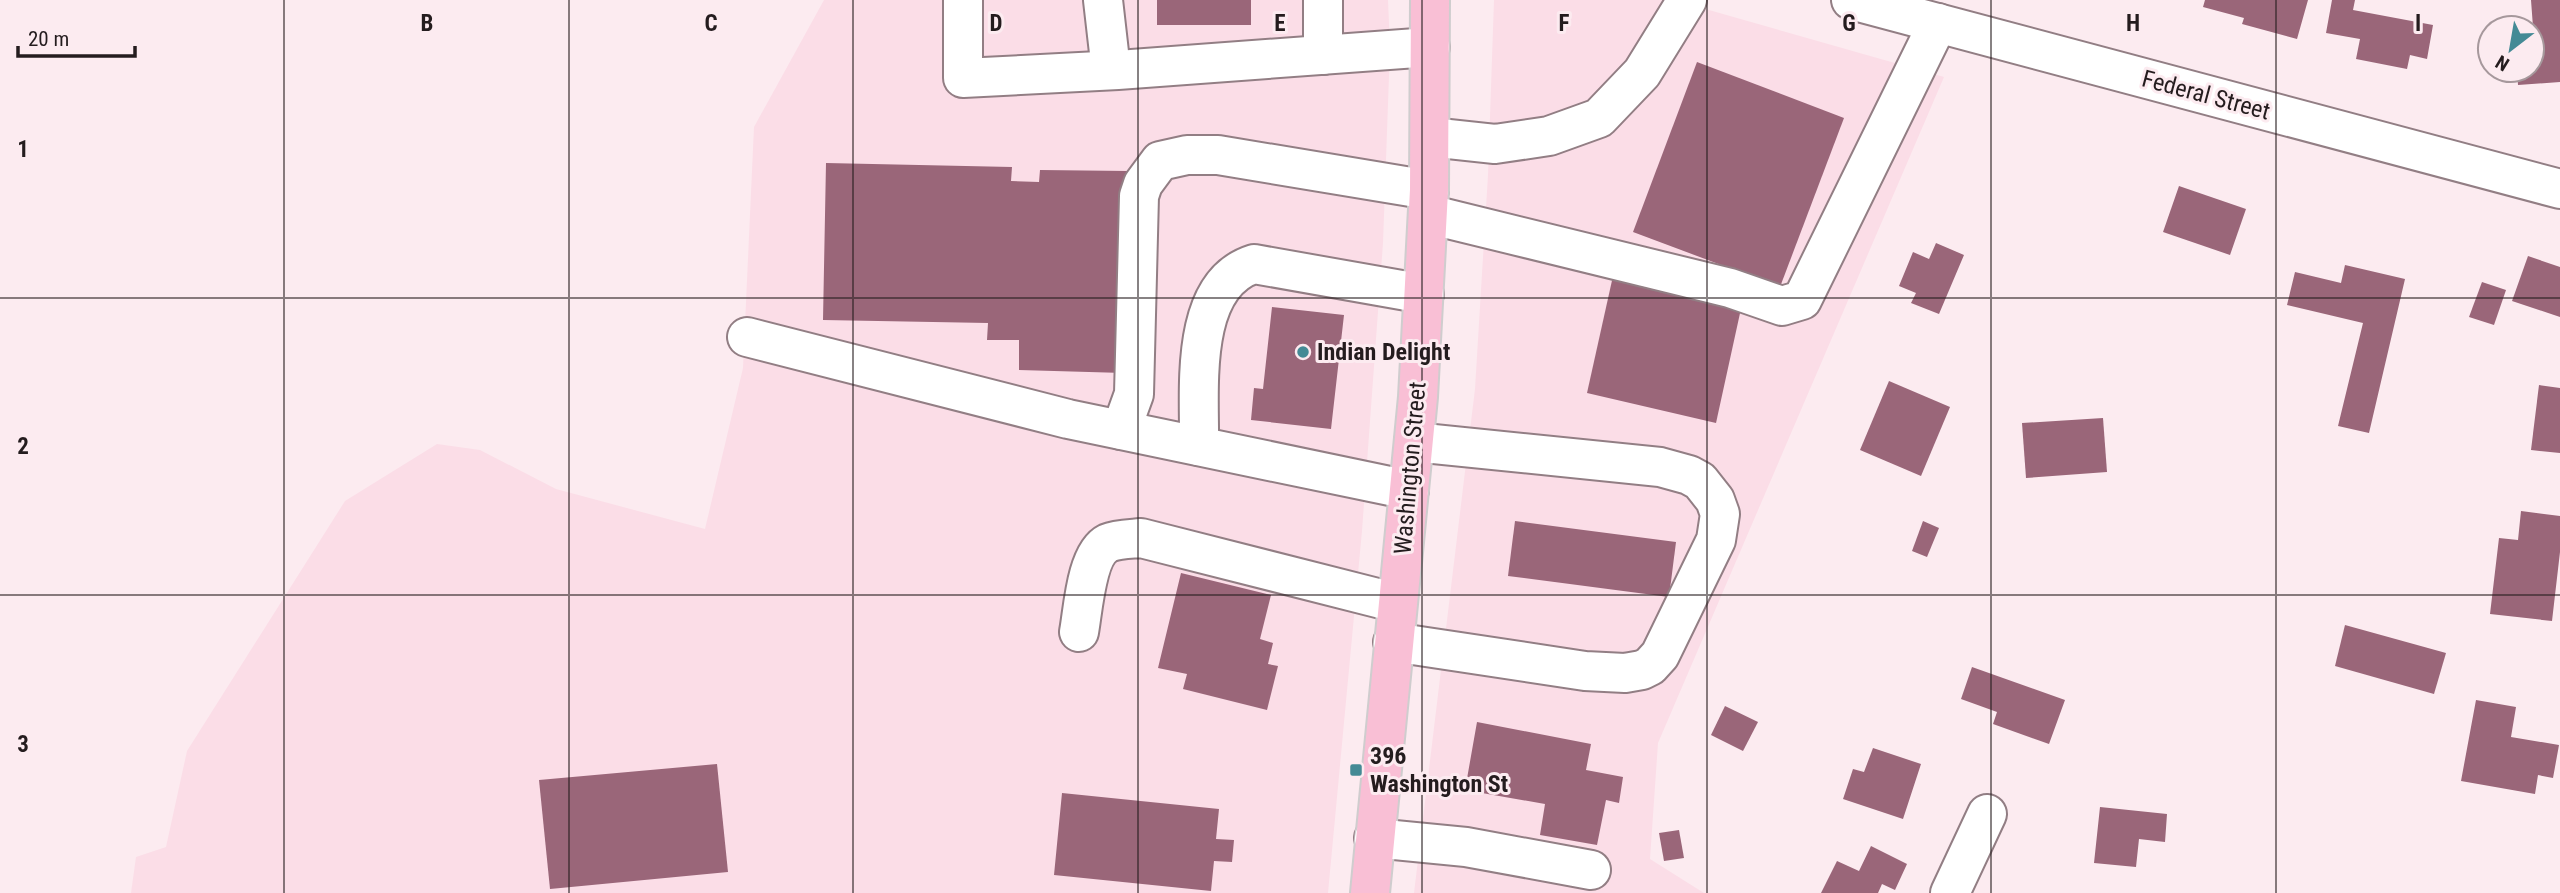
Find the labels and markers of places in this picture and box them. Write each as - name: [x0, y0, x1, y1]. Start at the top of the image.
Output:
- place label: Indian Delight: [1317, 338, 1450, 366]
- marker: Indian Delight: [1295, 344, 1311, 360]
- place label: 396 Washington St: [1370, 742, 1508, 798]
- marker: 396 Washington St: [1348, 762, 1364, 778]

